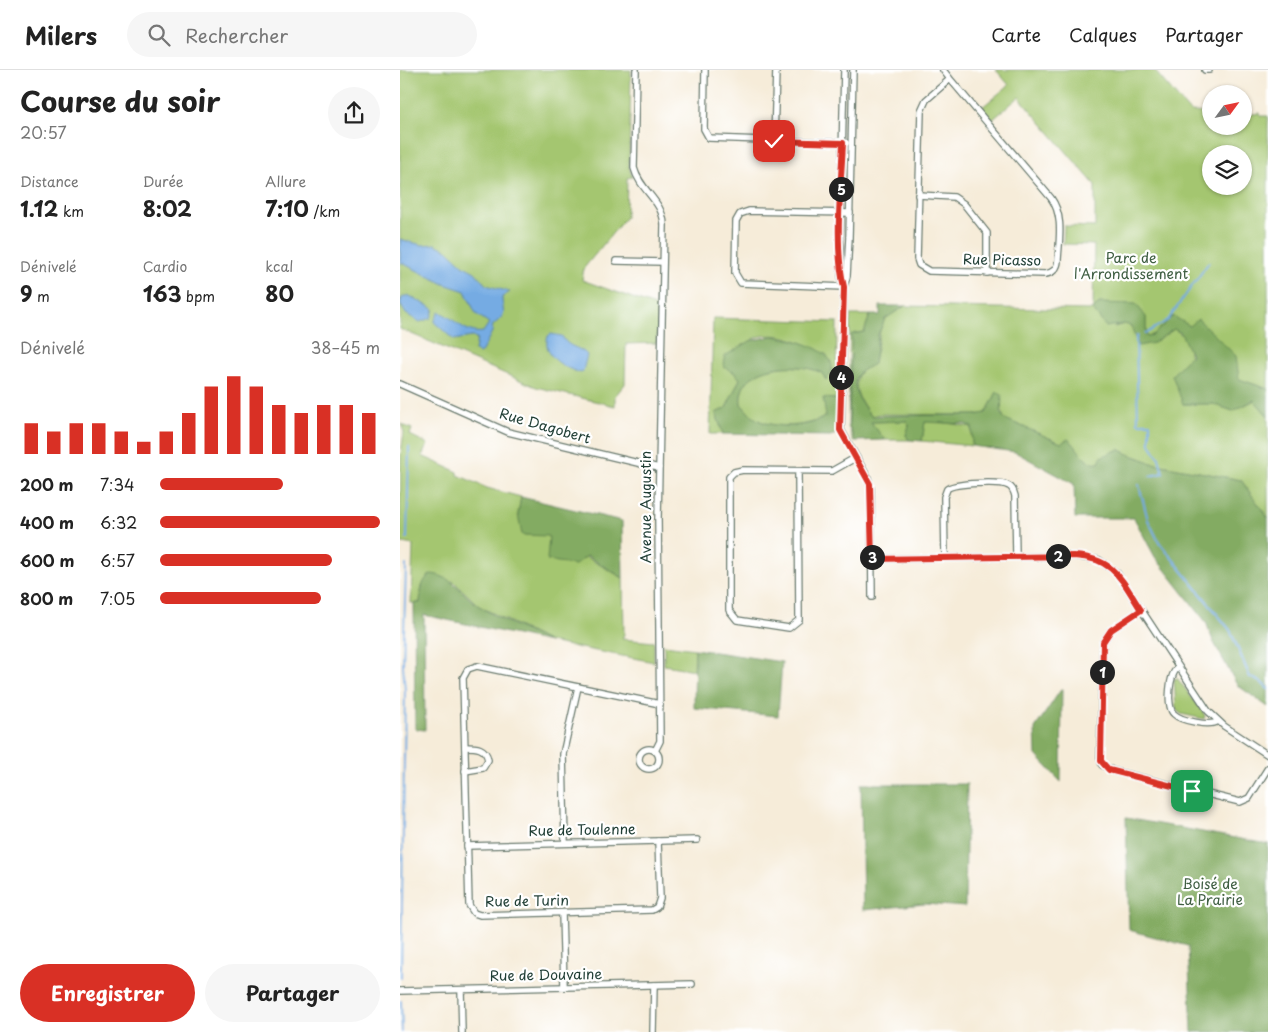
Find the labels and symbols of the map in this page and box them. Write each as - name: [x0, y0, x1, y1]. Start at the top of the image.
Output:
- north arrow: [1202, 85, 1252, 135]
- pin: [753, 120, 795, 162]
- pin: 5: [828, 176, 854, 202]
- park label: Parc de l'Arrondissement: [1074, 247, 1188, 284]
- street label: Rue Picasso: [963, 248, 1041, 271]
- pin: 4: [828, 364, 854, 390]
- street label: Rue Dagobert: [497, 402, 593, 449]
- street label: Avenue Augustin: [635, 451, 656, 563]
- pin: 3: [860, 544, 884, 570]
- pin: 2: [1046, 544, 1070, 568]
- pin: 1: [1090, 660, 1114, 684]
- pin: [1171, 770, 1213, 812]
- street label: Rue de Toulenne: [528, 818, 636, 841]
- park label: Boisé de La Prairie: [1177, 873, 1243, 910]
- street label: Rue de Turin: [485, 889, 569, 912]
- street label: Rue de Douvaine: [490, 963, 603, 986]

